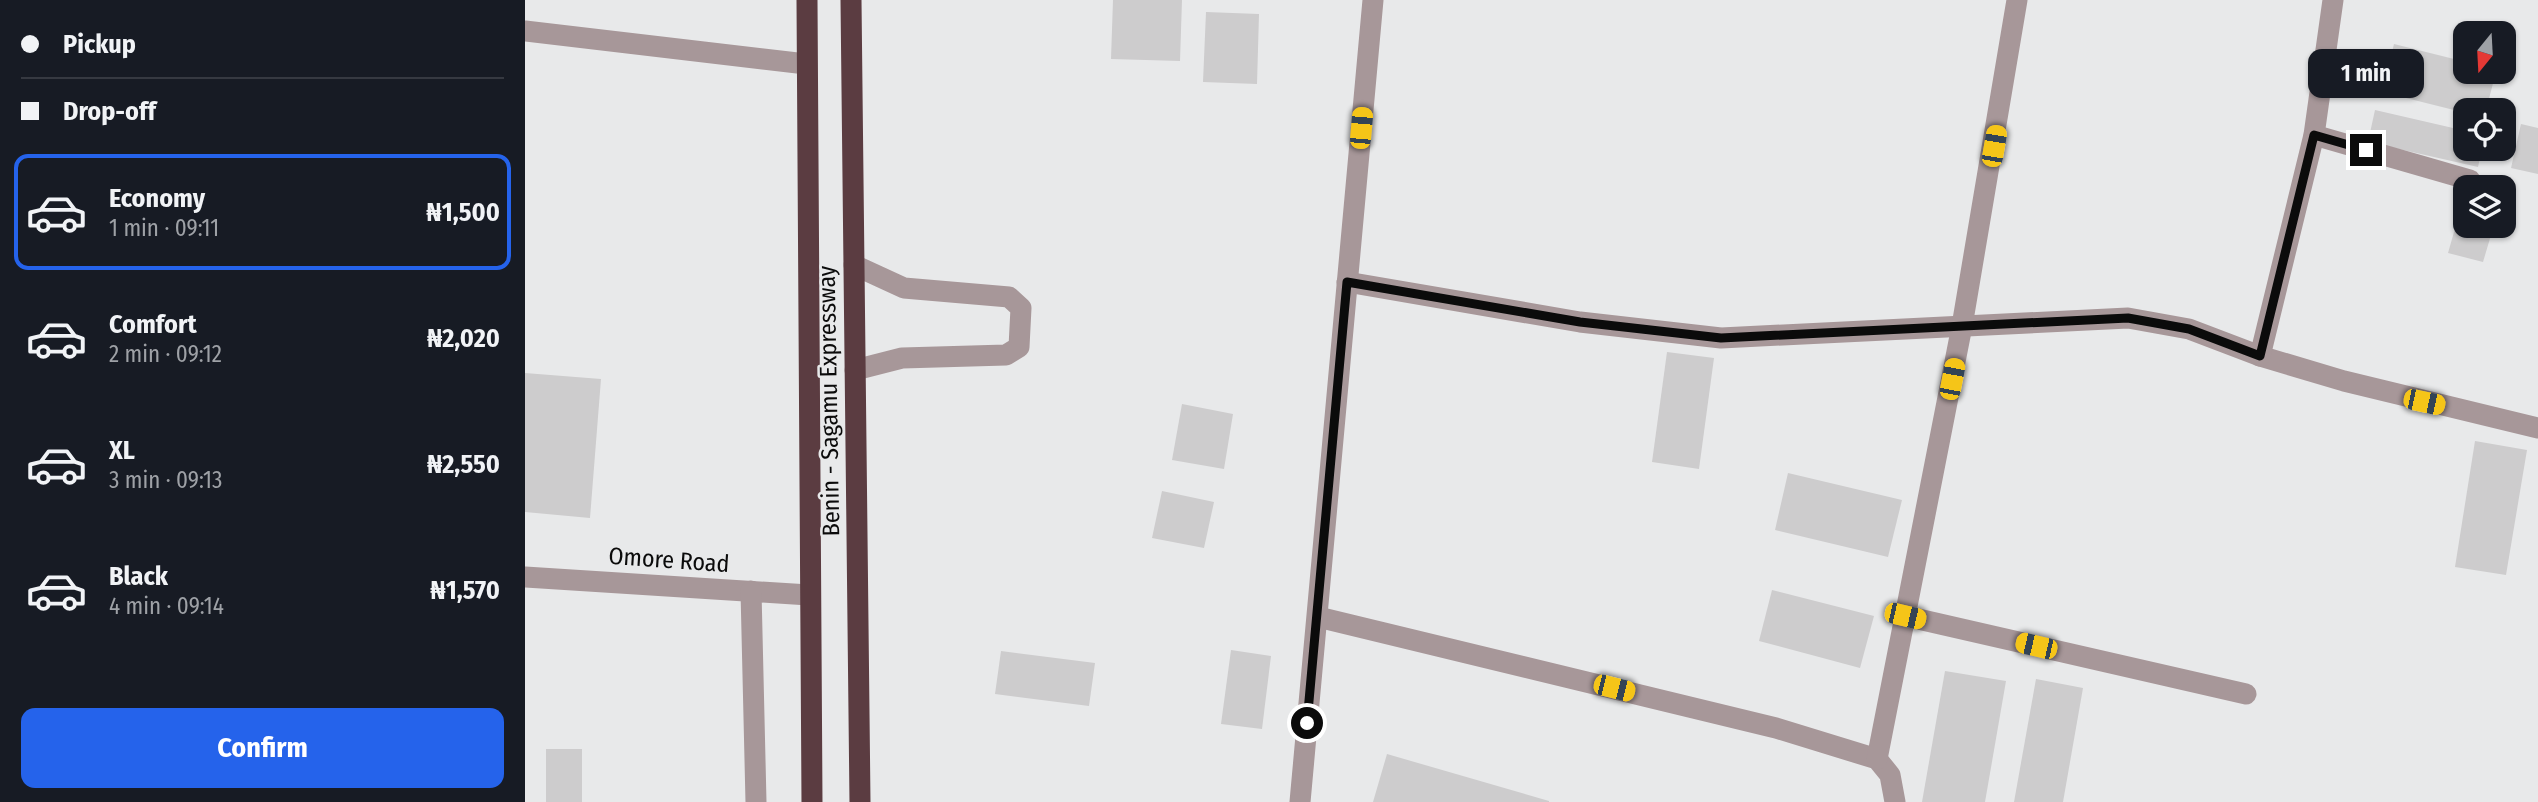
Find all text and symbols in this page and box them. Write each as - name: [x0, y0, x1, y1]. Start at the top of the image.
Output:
- north arrow: [2453, 21, 2517, 84]
- map controls: [2453, 21, 2516, 238]
- text: Pickup: [63, 29, 136, 60]
- callout: 1 min: [2308, 48, 2424, 97]
- text: 1 min: [2341, 59, 2391, 87]
- text: Drop-off: [63, 96, 156, 127]
- button: locate: [2453, 98, 2516, 161]
- car: [1349, 106, 1374, 150]
- car: [1981, 123, 2008, 169]
- route end: [2350, 134, 2382, 166]
- button: layers: [2453, 175, 2516, 238]
- icon: car: [25, 181, 88, 244]
- text: Economy: [109, 183, 205, 214]
- text: ₦1,500: [426, 197, 500, 228]
- text: 1 min · 09:11: [109, 214, 219, 242]
- street label: Benin - Sagamu Expressway: [813, 265, 845, 537]
- icon: car: [25, 307, 88, 370]
- text: Comfort: [109, 309, 197, 340]
- text: ₦2,020: [427, 323, 500, 354]
- text: 2 min · 09:12: [109, 340, 222, 368]
- car: [1938, 356, 1967, 402]
- car: [2402, 387, 2447, 417]
- icon: car: [25, 433, 88, 496]
- text: XL: [109, 435, 135, 466]
- text: ₦2,550: [427, 449, 500, 480]
- text: 3 min · 09:13: [109, 466, 222, 494]
- street label: Omore Road: [608, 542, 730, 578]
- icon: car: [25, 559, 88, 622]
- text: Black: [109, 561, 168, 592]
- text: ₦1,570: [430, 575, 500, 606]
- text: 4 min · 09:14: [109, 592, 224, 620]
- car: [1883, 601, 1928, 631]
- car: [2014, 631, 2059, 661]
- car: [1592, 673, 1637, 703]
- route start: [1291, 707, 1323, 739]
- button: Confirm: [21, 708, 504, 788]

